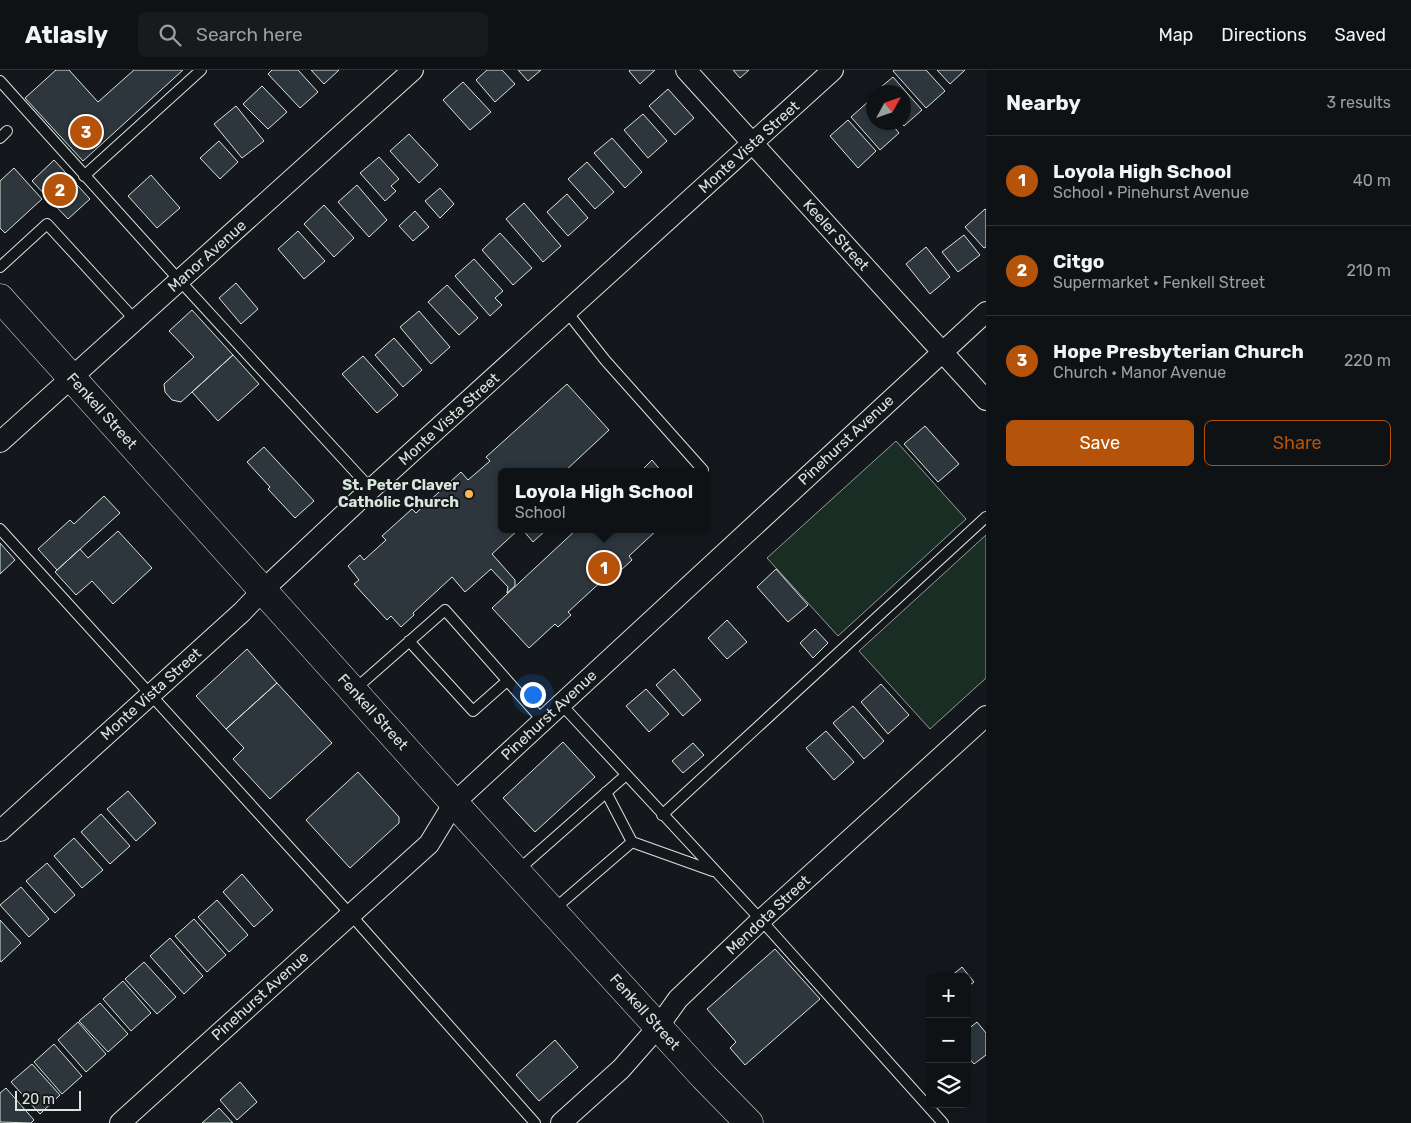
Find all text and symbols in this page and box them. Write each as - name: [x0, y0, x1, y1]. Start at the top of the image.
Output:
- search box: [138, 12, 488, 57]
- text: Atlasly: [25, 21, 108, 49]
- icon: search: [156, 21, 184, 49]
- text: Search here: [196, 23, 303, 46]
- text: Map: [1158, 24, 1193, 46]
- text: Directions: [1221, 24, 1307, 46]
- text: Saved: [1335, 24, 1386, 46]
- north arrow: [866, 85, 911, 130]
- text: Nearby: [1006, 90, 1081, 115]
- text: 3 results: [1326, 93, 1391, 112]
- street label: Monte Vista Street: [695, 97, 803, 197]
- pin: 3: [70, 113, 102, 151]
- text: Loyola High School: [1053, 160, 1232, 183]
- pin: 2: [44, 171, 76, 209]
- text: 1: [1018, 171, 1026, 190]
- text: 40 m: [1353, 171, 1391, 190]
- text: School · Pinehurst Avenue: [1053, 183, 1249, 202]
- street label: Keeler Street: [799, 196, 873, 274]
- street label: Manor Avenue: [164, 216, 250, 296]
- text: Citgo: [1053, 250, 1104, 273]
- text: 2: [1017, 261, 1027, 280]
- text: 210 m: [1346, 261, 1391, 280]
- text: Supermarket · Fenkell Street: [1053, 273, 1265, 292]
- text: Hope Presbyterian Church: [1053, 340, 1304, 363]
- text: 3: [1017, 351, 1027, 370]
- text: 220 m: [1344, 351, 1391, 370]
- text: Church · Manor Avenue: [1053, 363, 1226, 382]
- street label: Fenkell Street: [63, 369, 141, 453]
- street label: Monte Vista Street: [395, 369, 503, 469]
- street label: Pinehurst Avenue: [795, 391, 897, 489]
- button: Save: [1006, 420, 1194, 466]
- button: Share: [1204, 420, 1391, 466]
- popup: [498, 468, 710, 533]
- place label: St. Peter Claver Catholic Church: [338, 476, 459, 511]
- text: Loyola High School: [515, 480, 693, 503]
- marker: St. Peter Claver Catholic Church: [463, 488, 475, 500]
- text: School: [515, 503, 566, 522]
- pin: 1: [588, 549, 620, 587]
- street label: Monte Vista Street: [97, 644, 205, 744]
- street label: Pinehurst Avenue: [498, 666, 600, 764]
- street label: Fenkell Street: [334, 670, 412, 754]
- your location: [520, 682, 546, 708]
- street label: Mendota Street: [722, 871, 814, 958]
- street label: Pinehurst Avenue: [208, 948, 312, 1044]
- street label: Fenkell Street: [606, 970, 684, 1054]
- map controls: [926, 973, 971, 1108]
- button: +: [926, 973, 971, 1018]
- button: −: [926, 1018, 971, 1063]
- button: layers: [926, 1063, 971, 1108]
- scale bar: [15, 1088, 81, 1111]
- text: 20 m: [22, 1091, 55, 1108]

